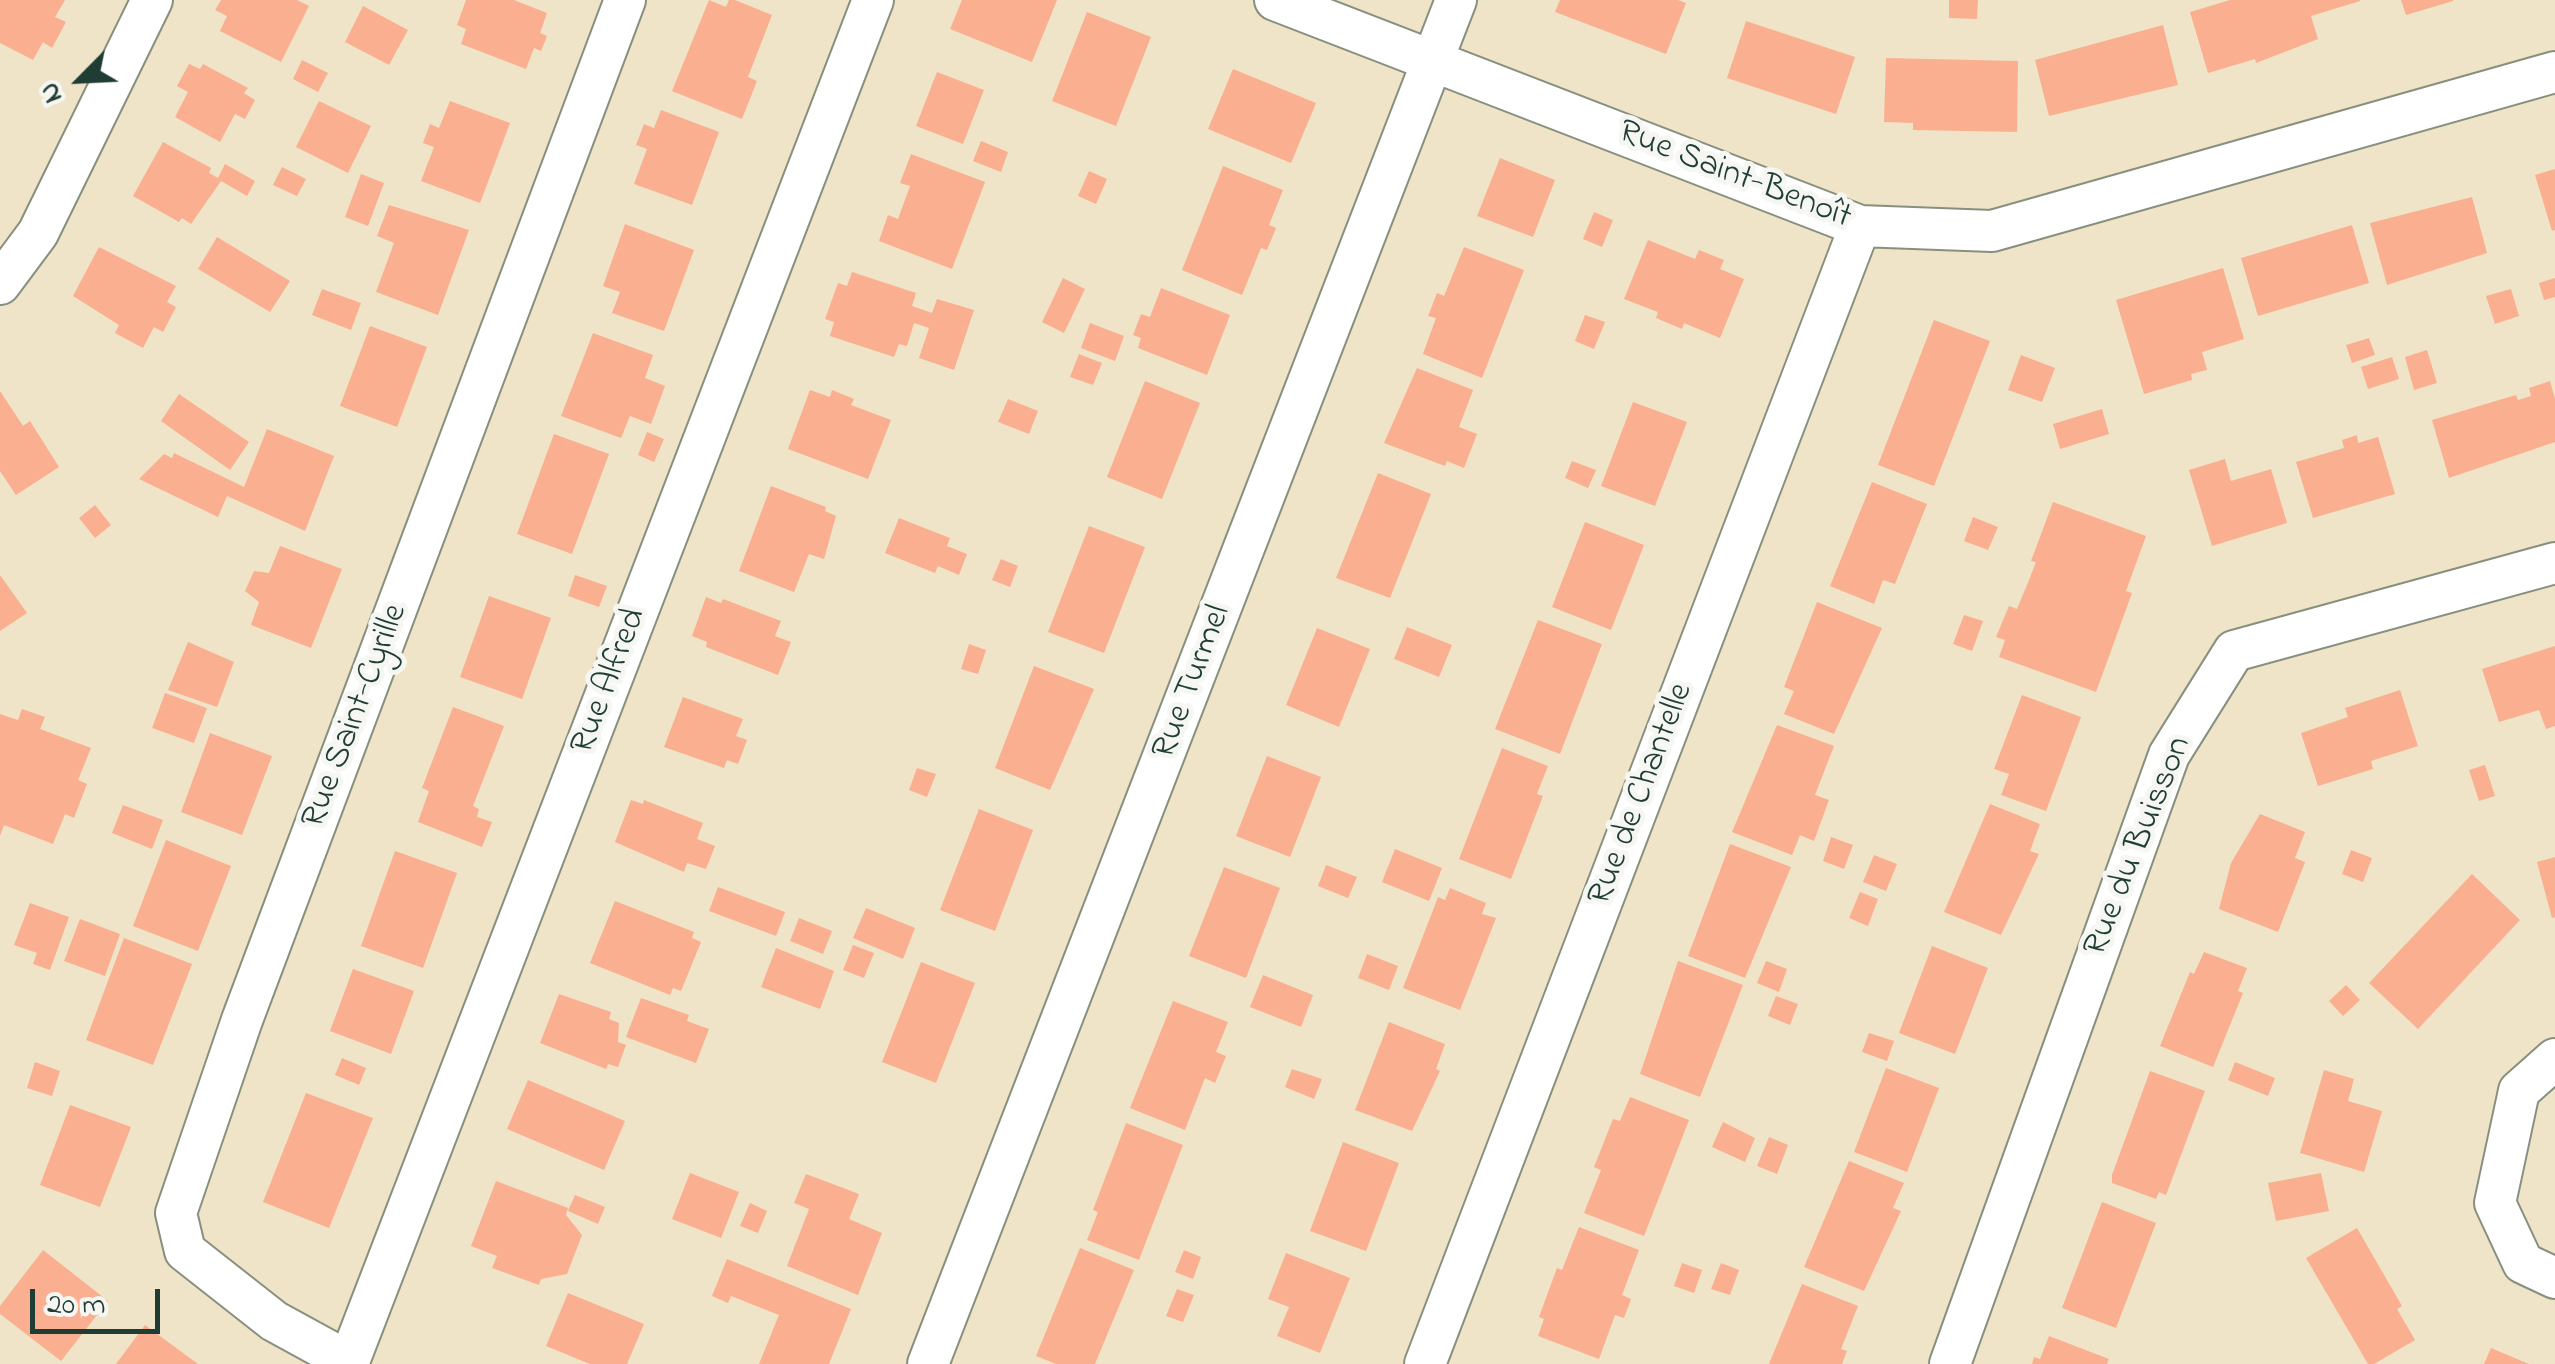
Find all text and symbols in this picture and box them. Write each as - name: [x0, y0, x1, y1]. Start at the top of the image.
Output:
- north arrow: [30, 30, 130, 130]
- text: N: [30, 75, 75, 109]
- street label: Rue Saint-Benoît: [1612, 113, 1856, 241]
- street label: Rue Saint-Cyrille: [295, 599, 419, 835]
- street label: Rue Turmel: [1146, 600, 1242, 766]
- street label: Rue Alfred: [564, 603, 658, 761]
- street label: Rue de Chantelle: [1581, 678, 1705, 912]
- street label: Rue du Buisson: [2077, 731, 2203, 963]
- scale bar: [35, 1269, 165, 1331]
- text: 20 m: [47, 1284, 106, 1328]

